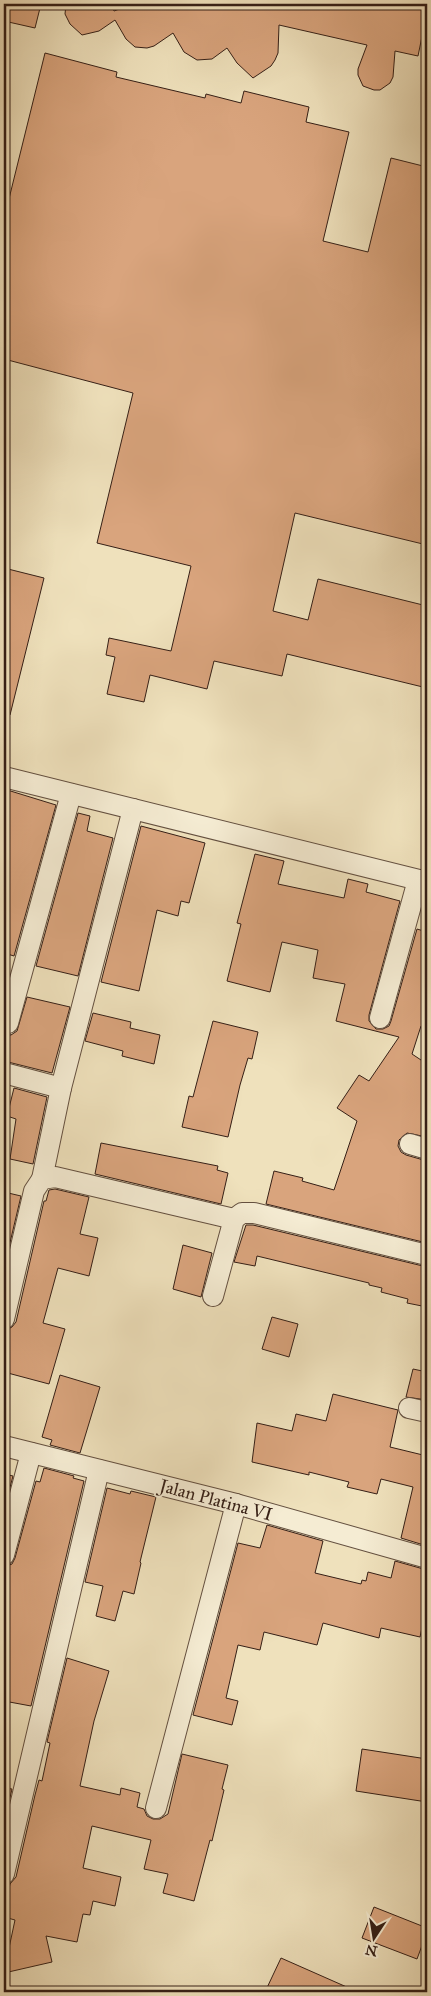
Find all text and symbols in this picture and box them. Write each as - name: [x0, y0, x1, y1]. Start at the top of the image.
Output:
- street label: Jalan Platina VI: [155, 1474, 275, 1527]
- north arrow: [348, 1914, 398, 1964]
- text: N: [364, 1941, 379, 1960]

